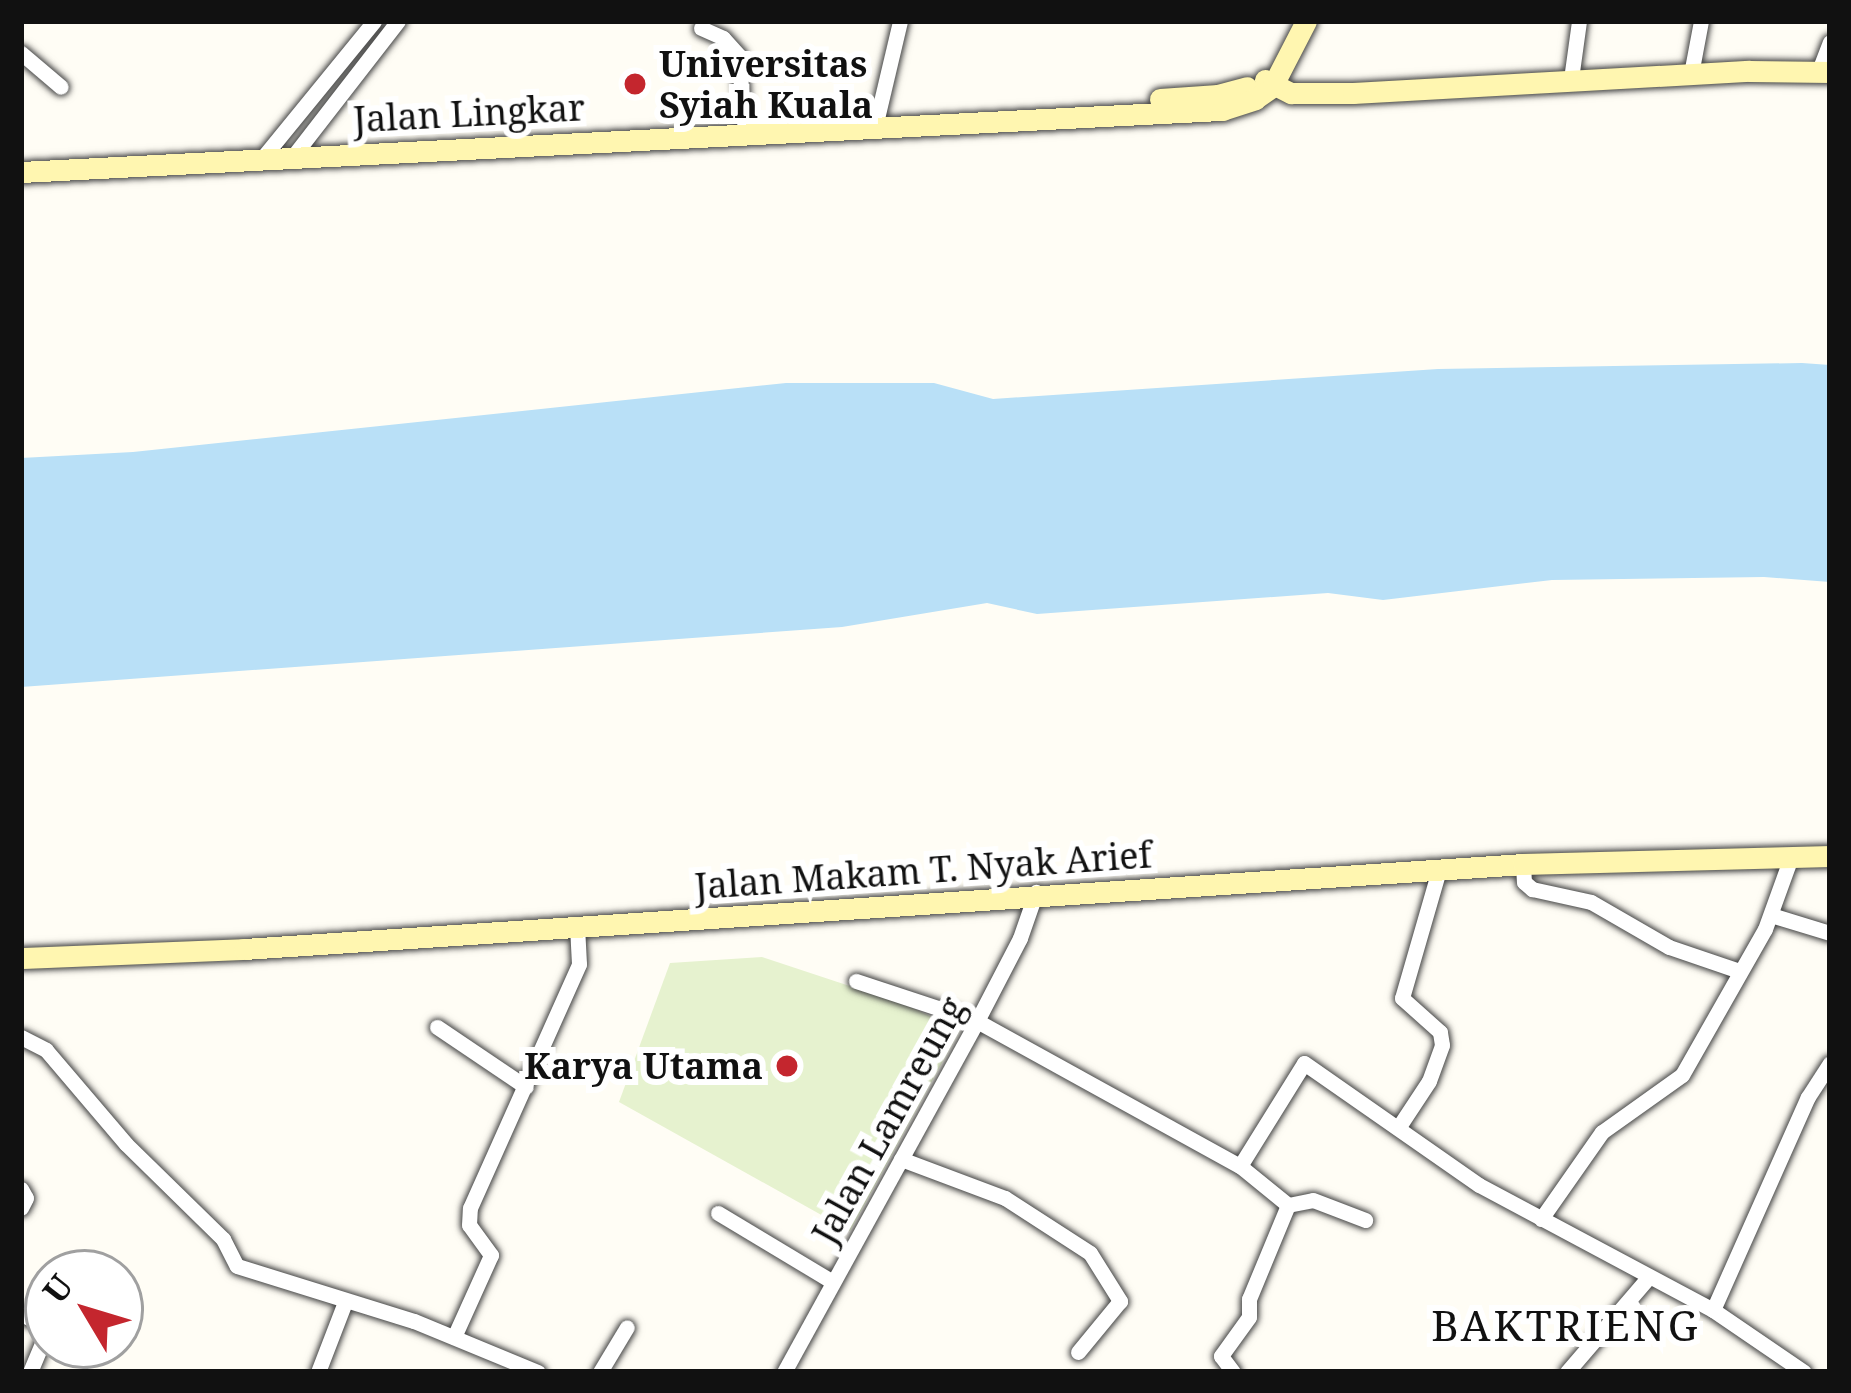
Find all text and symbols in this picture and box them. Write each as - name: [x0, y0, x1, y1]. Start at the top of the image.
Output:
- place label: Universitas Syiah Kuala: [659, 41, 873, 126]
- marker: Universitas Syiah Kuala: [622, 71, 648, 97]
- street label: Jalan Lingkar: [352, 85, 586, 141]
- street label: Jalan Makam T. Nyak Arief: [693, 832, 1153, 908]
- street label: Jalan Lamreung: [802, 989, 974, 1251]
- place label: Karya Utama: [524, 1044, 763, 1088]
- marker: Karya Utama: [774, 1053, 800, 1079]
- north arrow: [24, 1249, 144, 1369]
- text: U: [32, 1265, 83, 1312]
- district label: BAKTRIENG: [1431, 1300, 1701, 1350]

